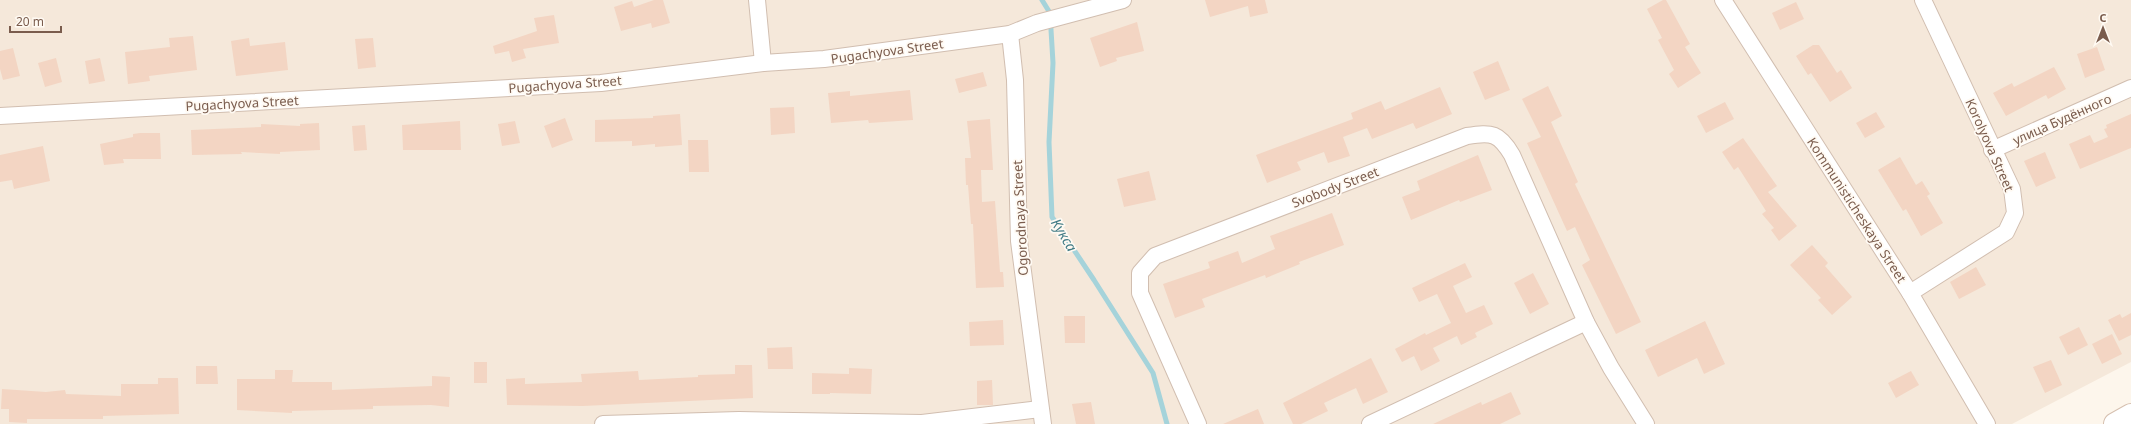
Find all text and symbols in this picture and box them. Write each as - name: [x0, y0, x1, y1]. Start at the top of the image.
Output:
- scale bar: [10, 8, 61, 34]
- north arrow: [2083, 8, 2123, 48]
- text: С: [2099, 10, 2107, 25]
- text: 20 m: [16, 13, 44, 30]
- street label: Pugachyova Street: [830, 34, 945, 68]
- street label: Pugachyova Street: [508, 71, 622, 97]
- street label: улица Будённого: [2010, 89, 2114, 149]
- street label: Pugachyova Street: [185, 91, 299, 115]
- street label: Korolyova Street: [1961, 96, 2019, 195]
- street label: Kommunisticheskaya Street: [1803, 134, 1911, 286]
- street label: Ogorodnaya Street: [1008, 159, 1032, 276]
- street label: Svobody Street: [1289, 162, 1381, 212]
- water label: Кукса: [1047, 215, 1082, 255]

